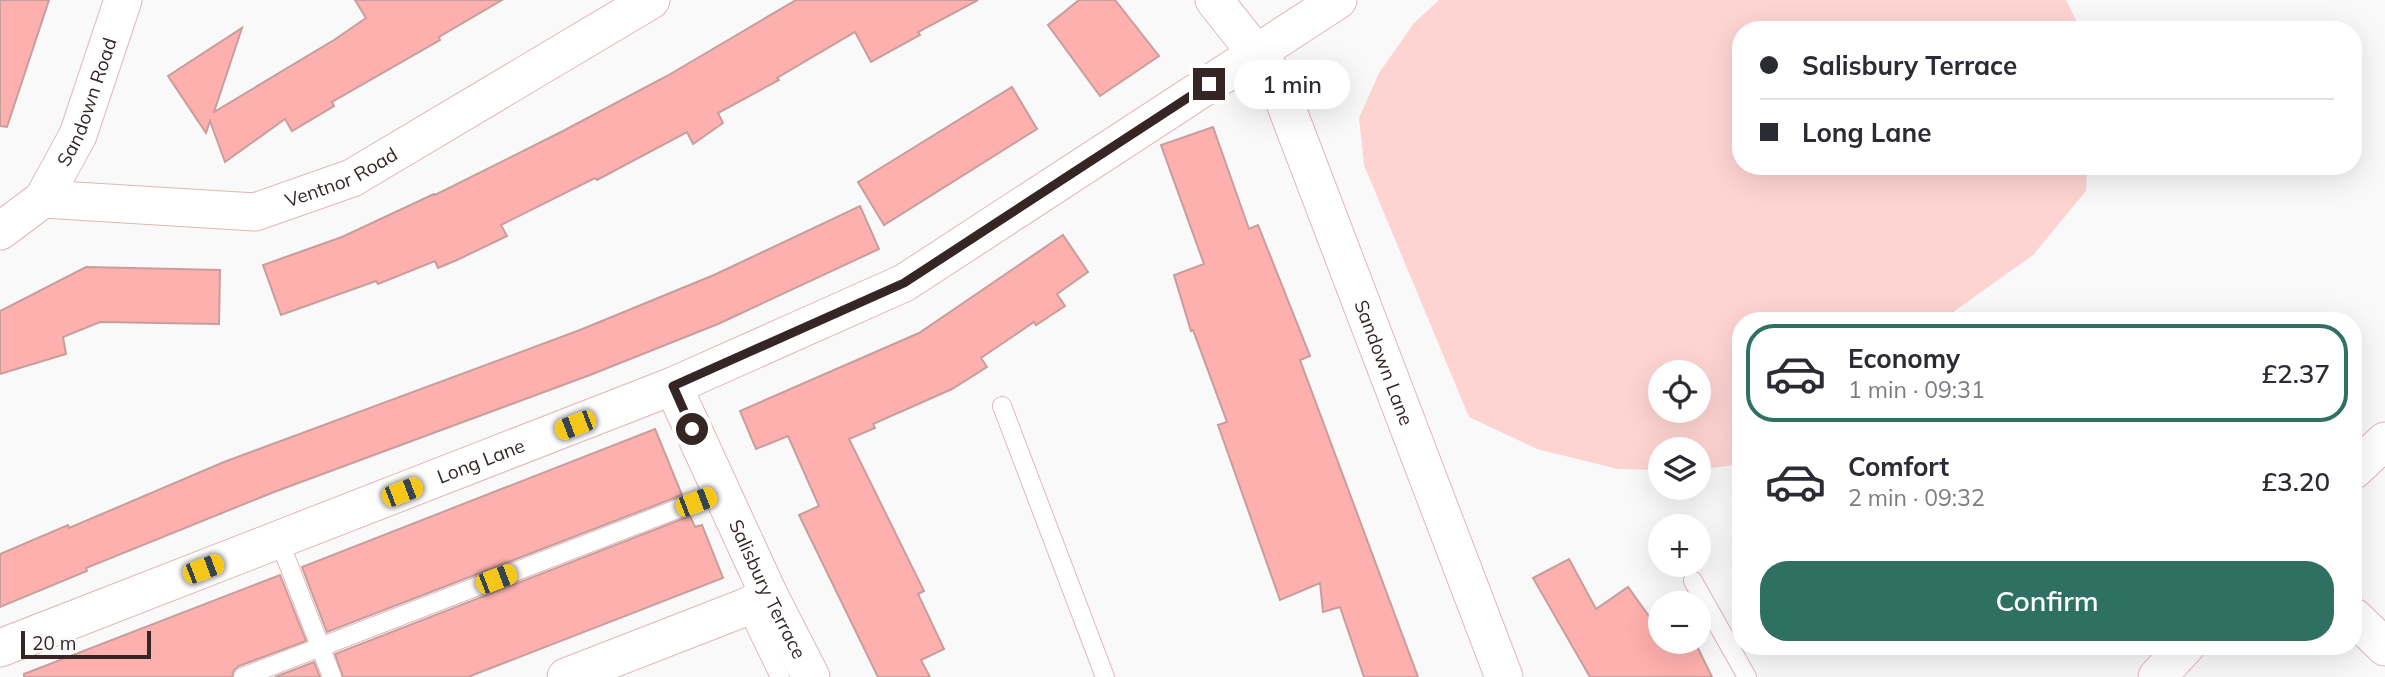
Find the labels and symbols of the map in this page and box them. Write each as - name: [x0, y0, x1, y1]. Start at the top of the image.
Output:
- street label: Sandown Road: [51, 35, 122, 170]
- callout: 1 min: [1234, 60, 1349, 108]
- route end: [1193, 68, 1225, 100]
- street label: Ventnor Road: [282, 142, 402, 213]
- street label: Sandown Lane: [1349, 297, 1419, 429]
- car: [552, 408, 599, 442]
- route start: [676, 413, 708, 445]
- street label: Long Lane: [434, 433, 528, 489]
- car: [379, 475, 426, 509]
- car: [673, 485, 720, 519]
- street label: Salisbury Terrace: [724, 516, 812, 663]
- car: [180, 552, 227, 586]
- car: [473, 562, 520, 596]
- scale bar: [21, 628, 150, 660]

